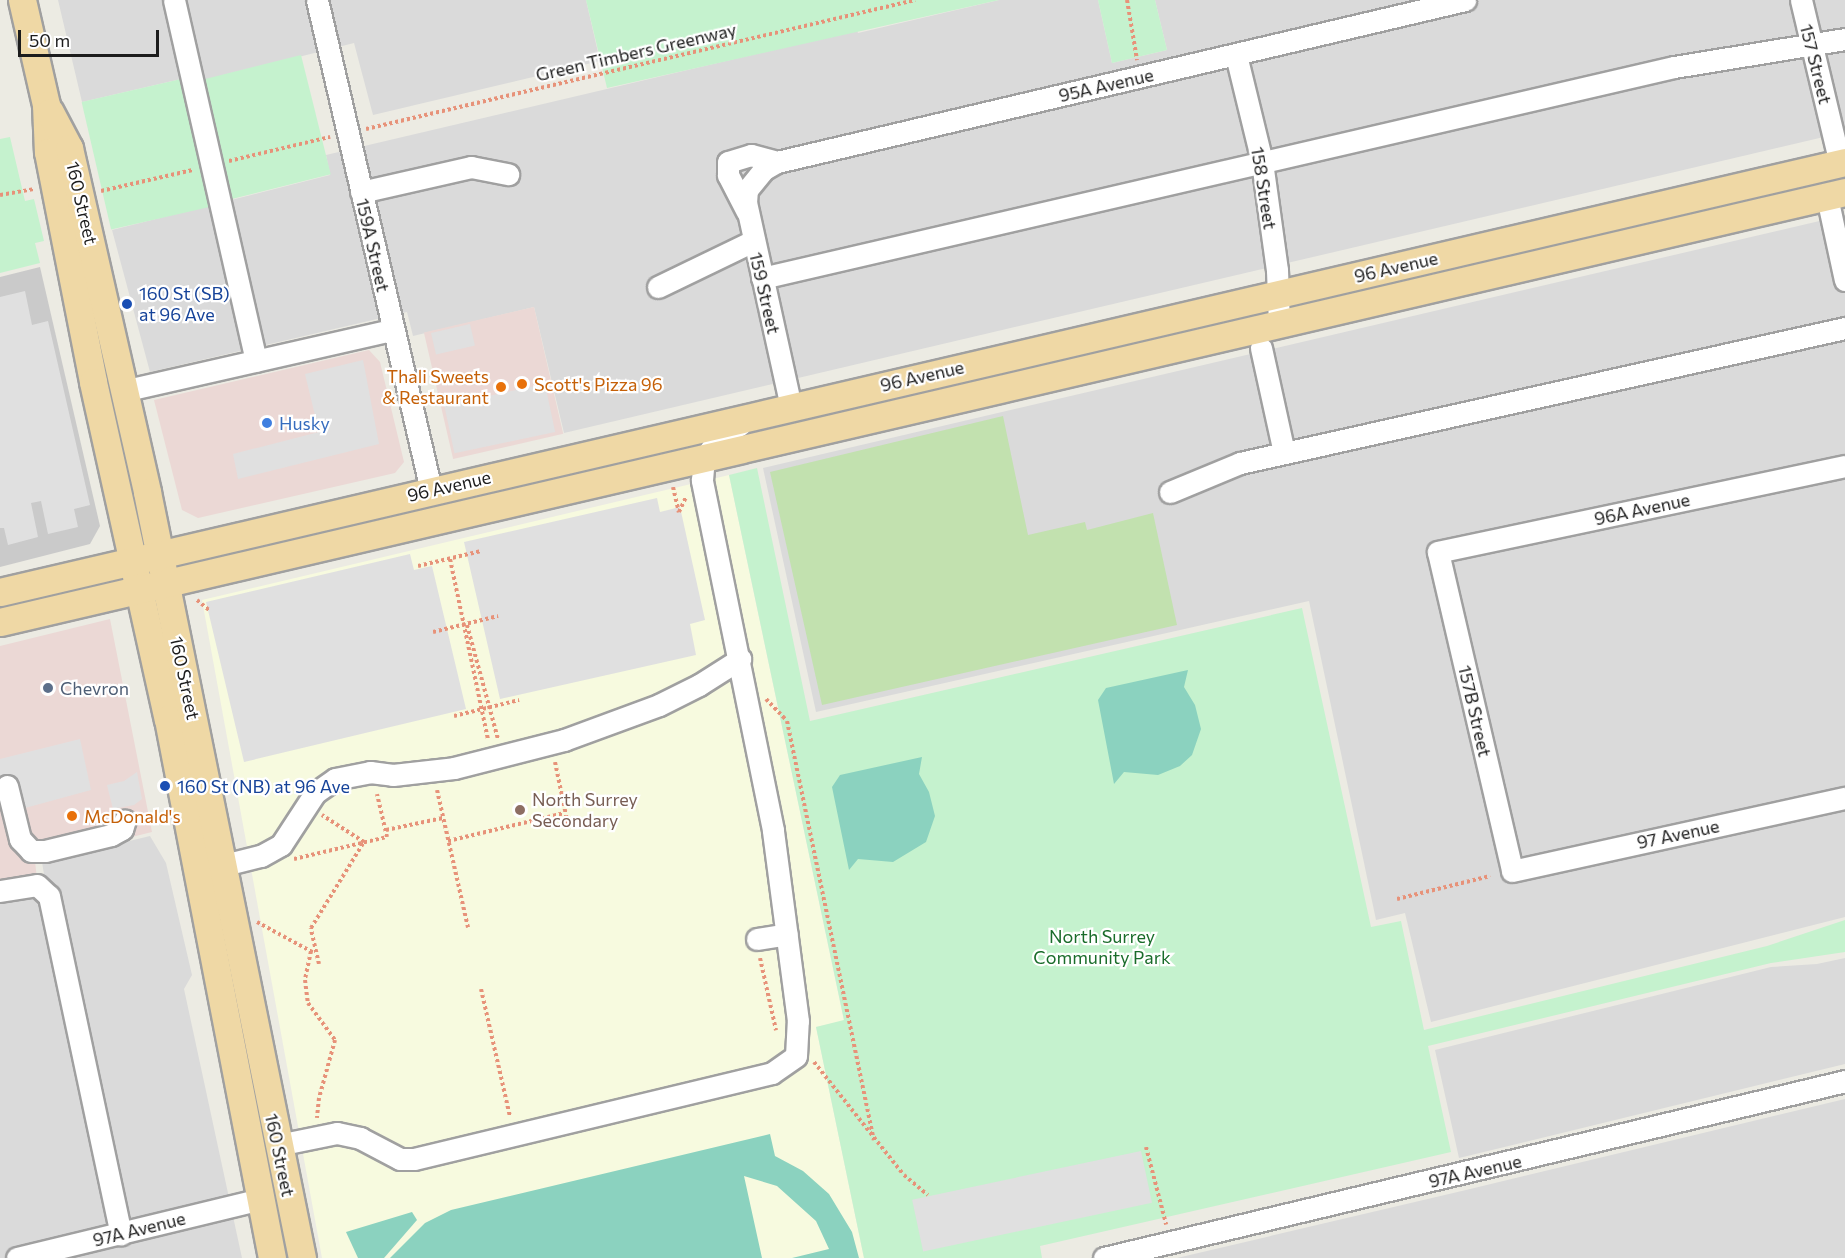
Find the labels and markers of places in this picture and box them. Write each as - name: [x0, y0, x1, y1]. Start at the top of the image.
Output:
- place label: 160 St (SB) at 96 Ave: [139, 283, 230, 326]
- marker: 160 St (SB) at 96 Ave: [120, 297, 134, 311]
- place label: Thali Sweets & Restaurant: [382, 366, 489, 409]
- place label: Scott's Pizza 96: [534, 373, 663, 395]
- marker: Scott's Pizza 96: [515, 377, 529, 391]
- marker: Thali Sweets & Restaurant: [494, 380, 508, 394]
- place label: Husky: [279, 412, 330, 434]
- marker: Husky: [260, 416, 274, 430]
- place label: Chevron: [60, 677, 129, 699]
- marker: Chevron: [41, 681, 55, 695]
- place label: 160 St (NB) at 96 Ave: [177, 775, 350, 797]
- marker: 160 St (NB) at 96 Ave: [158, 779, 172, 793]
- place label: North Surrey Secondary: [532, 789, 638, 832]
- marker: North Surrey Secondary: [513, 803, 527, 817]
- place label: McDonald's: [84, 805, 181, 827]
- marker: McDonald's: [65, 809, 79, 823]

